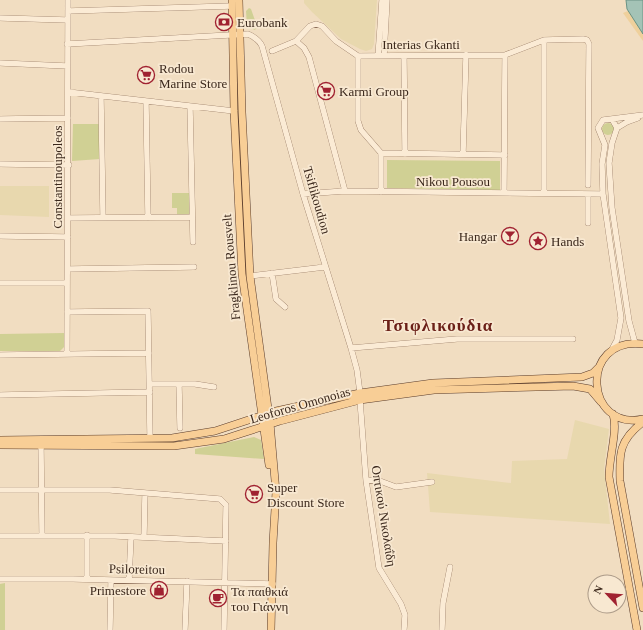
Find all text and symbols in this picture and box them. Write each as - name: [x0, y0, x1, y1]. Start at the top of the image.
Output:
- bank icon: Eurobank: [214, 12, 234, 32]
- place label: Eurobank: [237, 15, 288, 30]
- street label: Interias Gkanti: [382, 37, 460, 52]
- place label: Rodou Marine Store: [159, 61, 227, 91]
- supermarket icon: Rodou Marine Store: [136, 65, 156, 85]
- supermarket icon: Karmi Group: [316, 81, 336, 101]
- place label: Karmi Group: [339, 84, 409, 99]
- street label: Constantinoupoleos: [50, 125, 65, 229]
- street label: Tsiflikoudion: [300, 164, 334, 236]
- street label: Nikou Pousou: [416, 174, 491, 189]
- street label: Fragklinou Rousvelt: [219, 213, 243, 321]
- bar icon: Hangar: [500, 226, 520, 246]
- place label: Hangar: [459, 229, 498, 244]
- place icon: Hands: [528, 231, 548, 251]
- place label: Hands: [551, 234, 584, 249]
- district label: Τσιφλικούδια: [383, 316, 493, 335]
- street label: Leoforos Omonoias: [248, 384, 352, 426]
- street label: Οπτικού Νικολαΐδη: [369, 464, 399, 568]
- place label: Super Discount Store: [267, 480, 345, 510]
- supermarket icon: Super Discount Store: [244, 484, 264, 504]
- street label: Psiloreitou: [109, 561, 166, 577]
- north arrow: [587, 574, 627, 614]
- shop icon: Primestore: [149, 580, 169, 600]
- place label: Primestore: [90, 583, 146, 598]
- text: N: [591, 583, 605, 596]
- place label: Τα παιθκιά του Γιάννη: [231, 584, 289, 614]
- cafe icon: Τα παιθκιά του Γιάννη: [208, 588, 228, 608]

